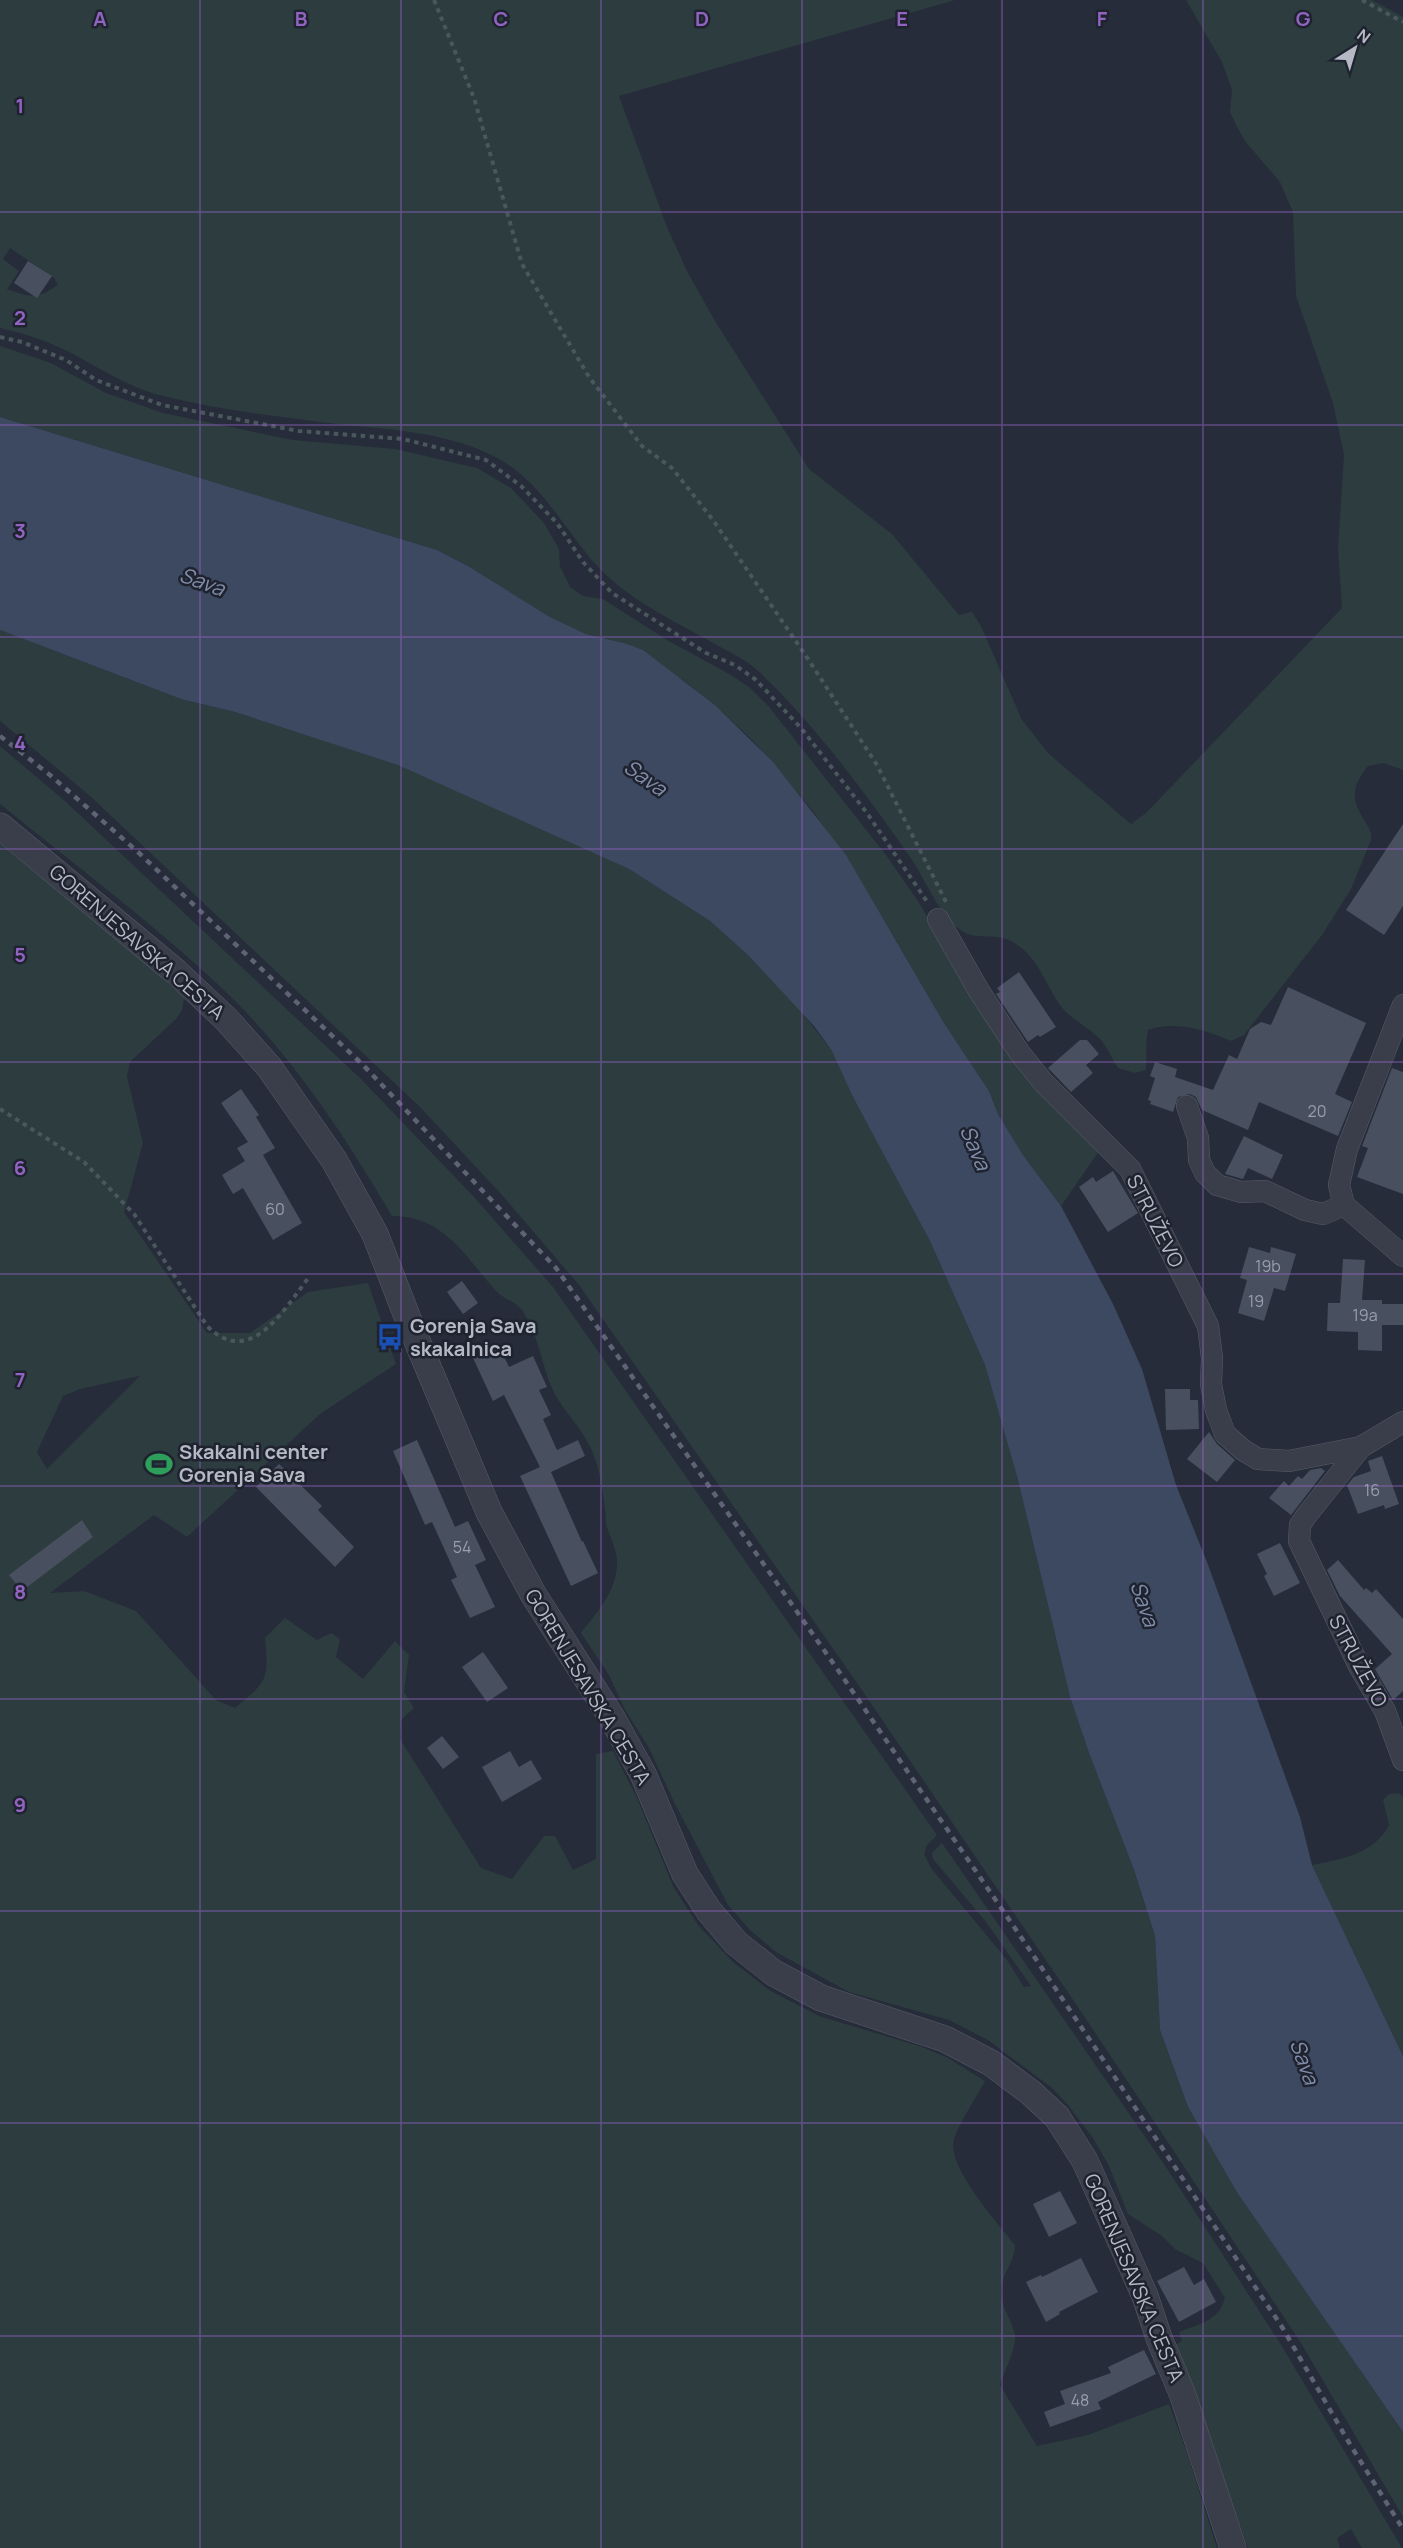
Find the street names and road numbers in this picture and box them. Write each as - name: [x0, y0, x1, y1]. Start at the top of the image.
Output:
- street label: GORENJESAVSKA CESTA: [44, 858, 231, 1026]
- street label: STRUŽEVO: [1121, 1170, 1190, 1272]
- street label: GORENJESAVSKA CESTA: [519, 1584, 658, 1790]
- street label: STRUŽEVO: [1323, 1610, 1394, 1712]
- street label: GORENJESAVSKA CESTA: [1078, 2169, 1191, 2387]

